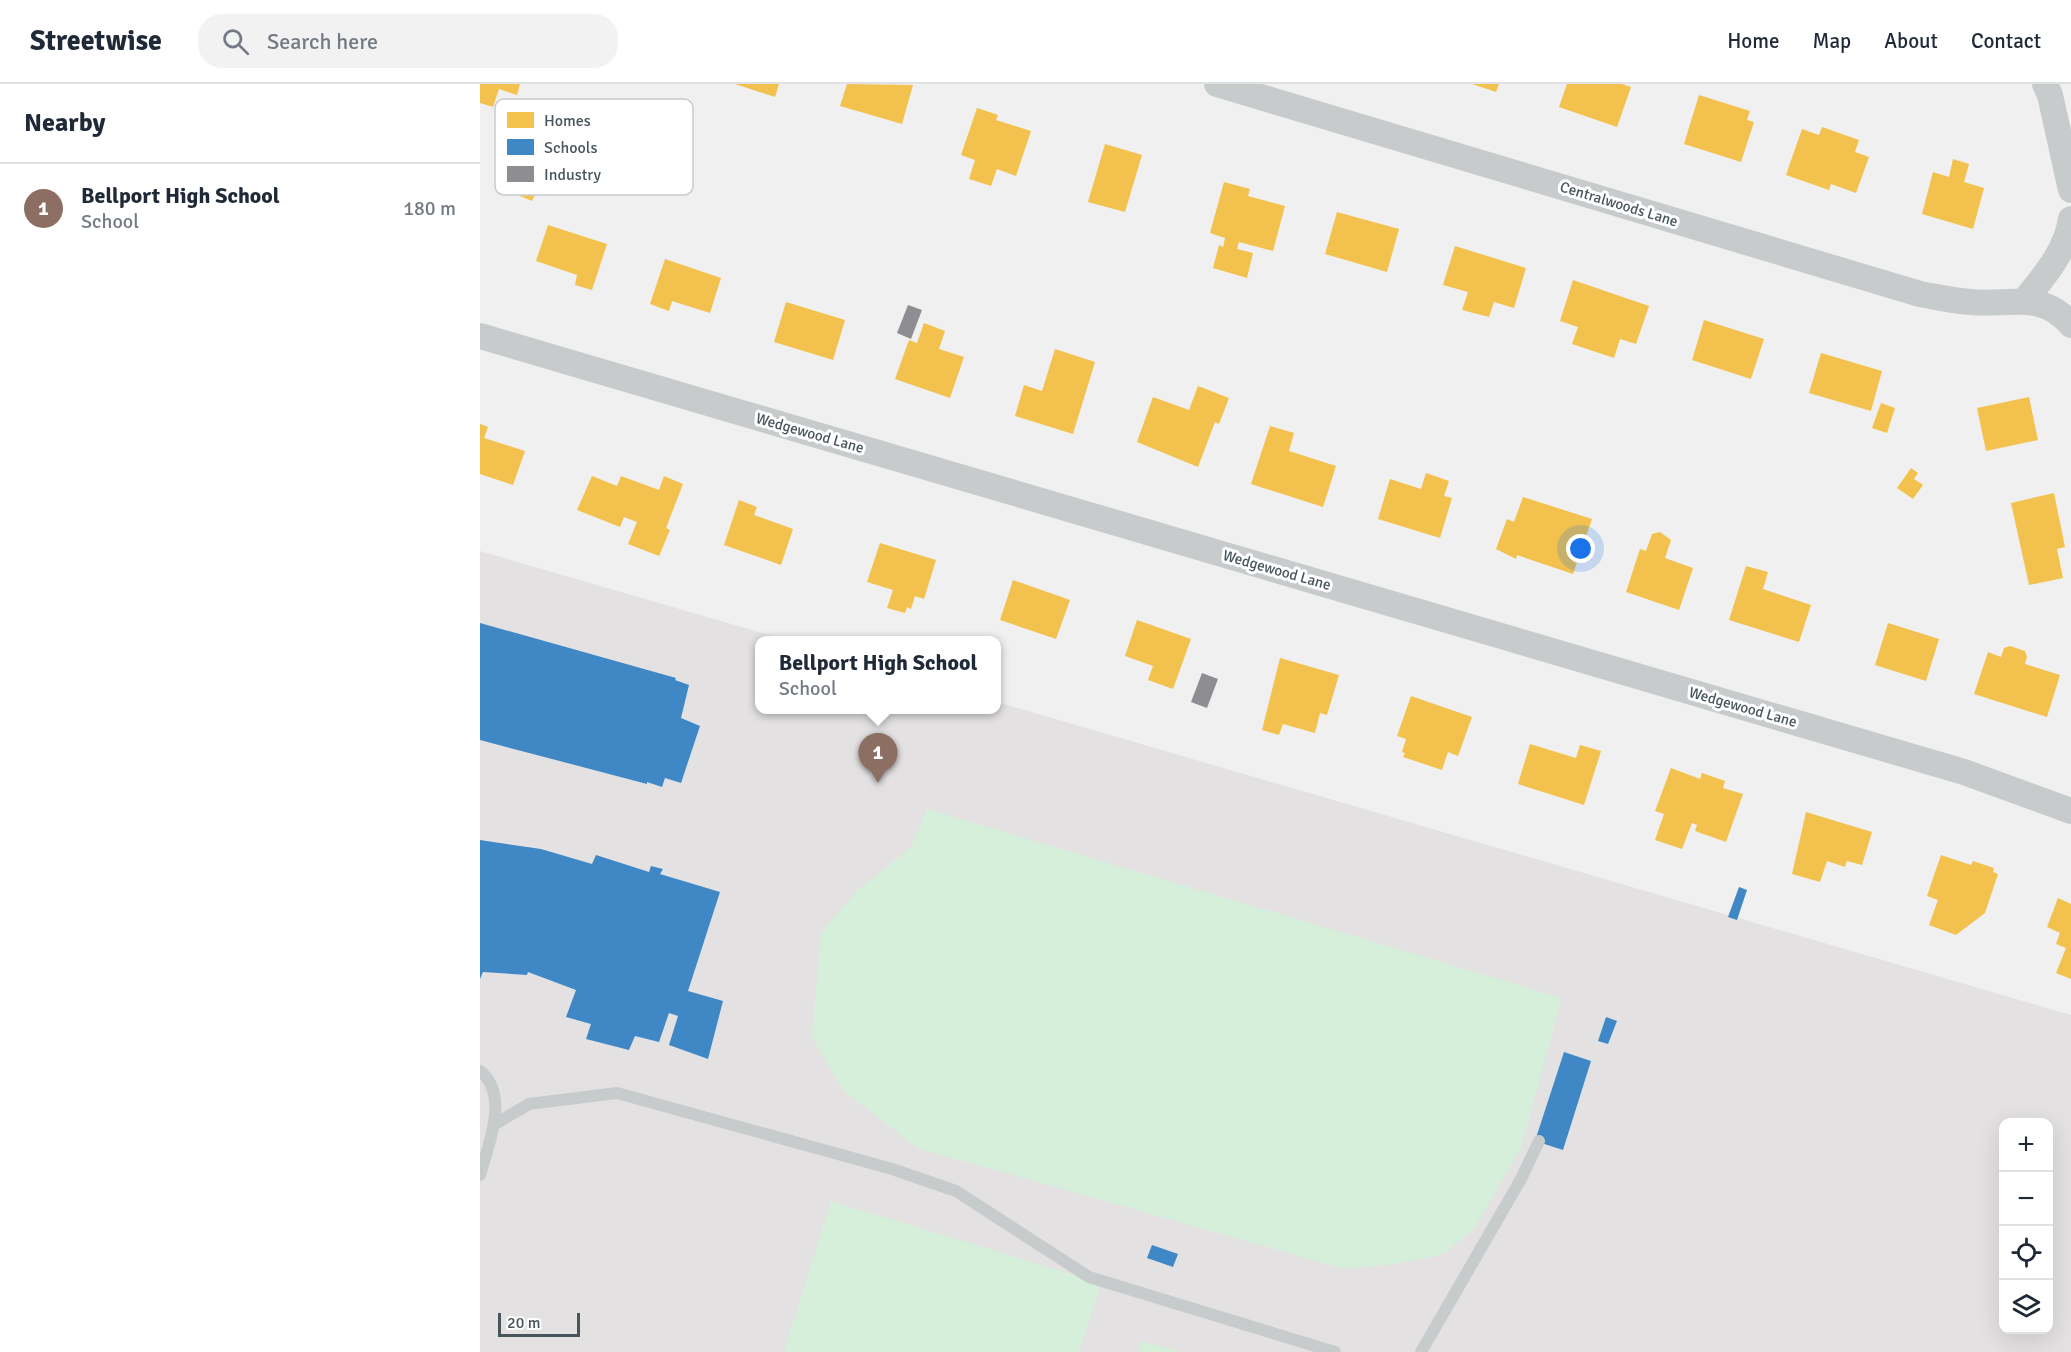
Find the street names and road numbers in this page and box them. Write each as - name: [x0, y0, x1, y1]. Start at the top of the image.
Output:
- street label: Centralwoods Lane: [1558, 178, 1680, 230]
- street label: Wedgewood Lane: [754, 409, 866, 457]
- street label: Wedgewood Lane: [1221, 546, 1333, 594]
- street label: Wedgewood Lane: [1687, 683, 1799, 731]

